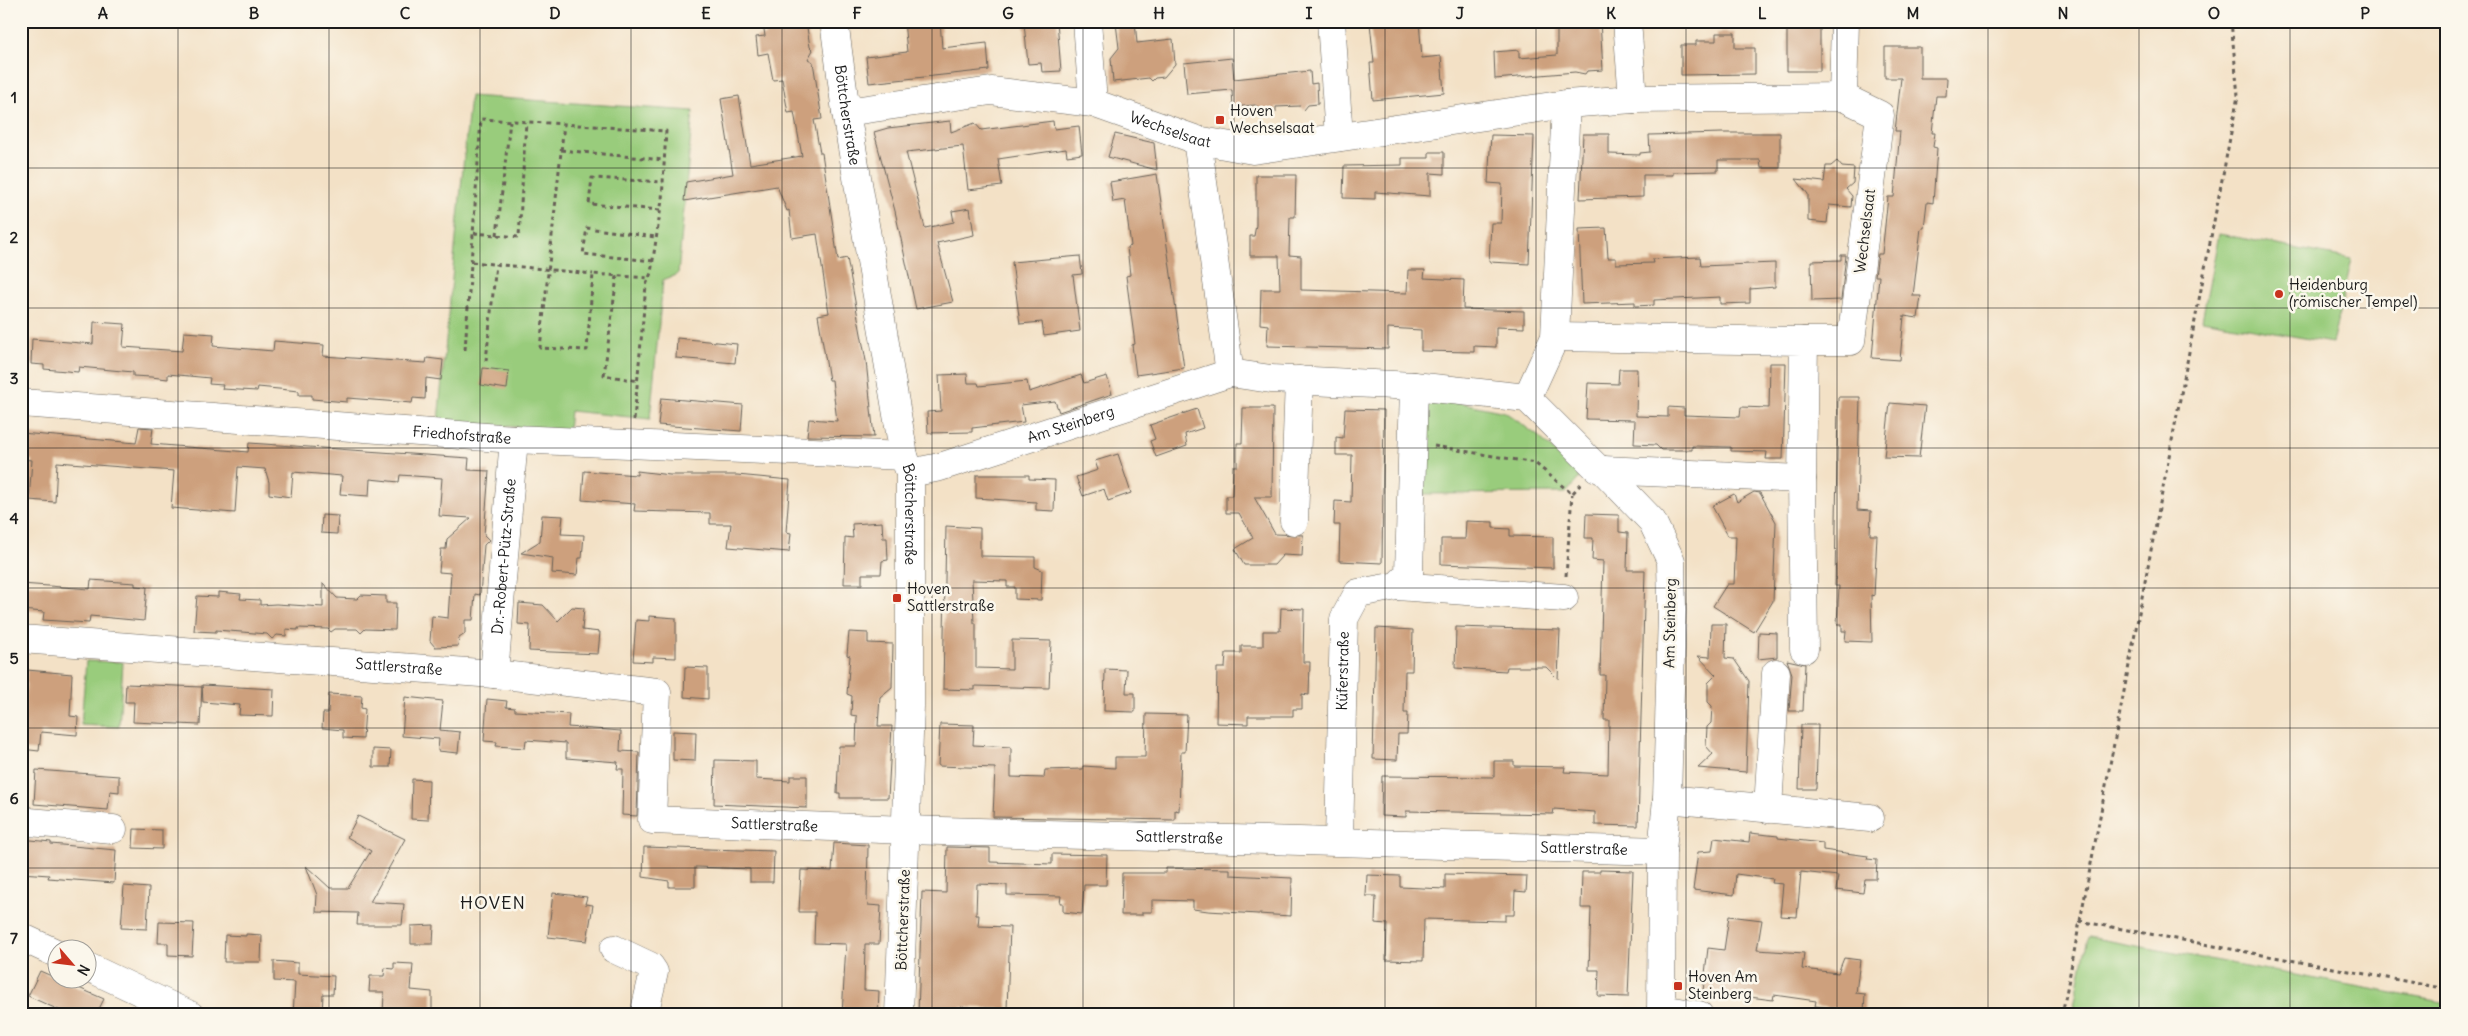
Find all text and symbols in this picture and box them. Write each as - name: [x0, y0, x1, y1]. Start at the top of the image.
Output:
- text: A: [98, 3, 108, 23]
- text: B: [249, 3, 260, 23]
- text: C: [400, 3, 411, 23]
- text: D: [549, 3, 561, 23]
- text: E: [701, 3, 711, 23]
- text: F: [852, 3, 862, 23]
- text: G: [1002, 3, 1014, 23]
- text: H: [1153, 3, 1165, 23]
- text: I: [1306, 3, 1313, 23]
- text: J: [1456, 3, 1465, 23]
- text: K: [1606, 3, 1616, 23]
- text: L: [1758, 3, 1767, 23]
- text: M: [1907, 3, 1920, 23]
- text: N: [2057, 3, 2069, 23]
- text: O: [2208, 3, 2220, 23]
- text: P: [2360, 3, 2370, 23]
- street label: Böttcherstraße: [831, 64, 865, 167]
- text: 1: [11, 87, 17, 107]
- place label: Hoven Wechselsaat: [1230, 101, 1315, 137]
- street label: Wechselsaat: [1127, 107, 1212, 151]
- marker: Hoven Wechselsaat: [1214, 114, 1226, 126]
- street label: Wechselsaat: [1850, 188, 1879, 274]
- text: 2: [10, 227, 19, 247]
- place label: Heidenburg (römischer Tempel): [2289, 275, 2417, 311]
- marker: Heidenburg (römischer Tempel): [2273, 288, 2285, 300]
- text: 3: [9, 368, 19, 388]
- street label: Am Steinberg: [1025, 401, 1116, 447]
- street label: Friedhofstraße: [412, 422, 512, 448]
- street label: Böttcherstraße: [898, 461, 920, 565]
- street label: Dr.-Robert-Pütz-Straße: [487, 478, 520, 635]
- text: 4: [9, 508, 19, 528]
- street label: Am Steinberg: [1659, 578, 1680, 668]
- place label: Hoven Sattlerstraße: [907, 579, 994, 615]
- marker: Hoven Sattlerstraße: [891, 592, 903, 604]
- street label: Küferstraße: [1332, 631, 1353, 711]
- text: 5: [9, 648, 19, 668]
- street label: Sattlerstraße: [355, 654, 443, 679]
- text: 6: [9, 788, 19, 808]
- street label: Sattlerstraße: [731, 813, 819, 836]
- street label: Sattlerstraße: [1135, 826, 1223, 848]
- street label: Sattlerstraße: [1540, 838, 1628, 859]
- street label: Böttcherstraße: [891, 869, 914, 971]
- district label: HOVEN: [460, 891, 526, 914]
- text: 7: [10, 928, 18, 948]
- north arrow: [48, 938, 98, 988]
- text: N: [73, 962, 94, 979]
- place label: Hoven Am Steinberg: [1688, 967, 1758, 1003]
- marker: Hoven Am Steinberg: [1672, 980, 1684, 992]

